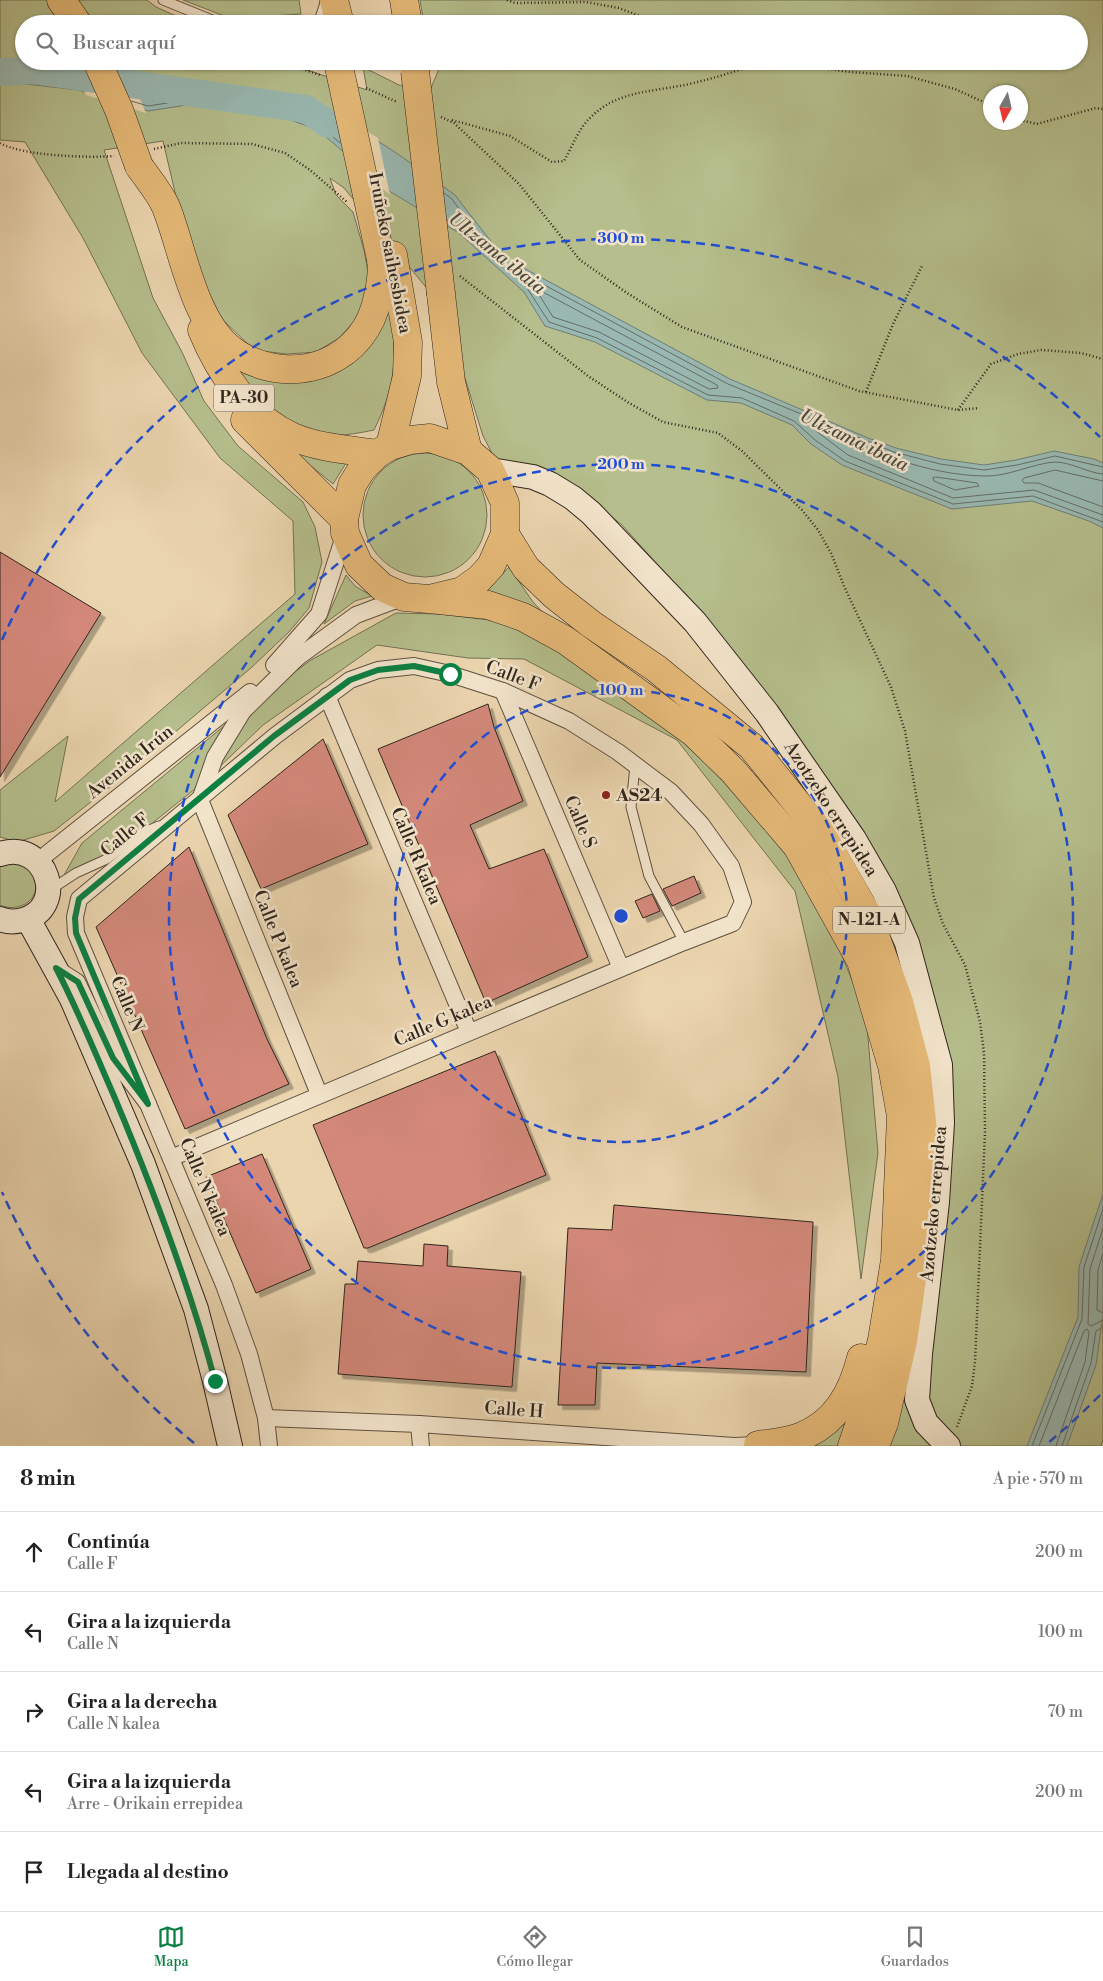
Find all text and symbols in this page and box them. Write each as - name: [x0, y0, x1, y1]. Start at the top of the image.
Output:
- search box: [15, 15, 1088, 70]
- icon: search: [33, 29, 61, 57]
- text: Buscar aquí: [73, 31, 175, 55]
- north arrow: [983, 85, 1028, 130]
- street label: Iruñeko saihesbidea: [363, 171, 417, 336]
- water label: Ultzama ibaia: [443, 206, 551, 300]
- text: 300 m: [598, 229, 645, 248]
- road number: PA-30: [214, 384, 274, 412]
- water label: Ultzama ibaia: [796, 403, 913, 477]
- text: 200 m: [597, 455, 645, 474]
- street label: Calle F: [482, 655, 544, 697]
- route start: [439, 663, 462, 686]
- text: 100 m: [599, 681, 644, 700]
- street label: Avenida Irún: [81, 720, 178, 805]
- street label: Azotzeko errepidea: [778, 736, 884, 882]
- place label: AS24: [615, 784, 663, 807]
- marker: AS24: [600, 789, 612, 801]
- street label: Calle S: [559, 792, 601, 852]
- street label: Calle R kalea: [385, 804, 447, 909]
- street label: Calle F: [96, 808, 154, 862]
- street label: Calle P kalea: [248, 887, 308, 992]
- road number: N-121-A: [833, 906, 905, 934]
- centre of rings: [612, 907, 630, 925]
- street label: Calle N: [105, 973, 149, 1036]
- street label: Calle G kalea: [390, 990, 496, 1052]
- street label: Azotzeko errepidea: [916, 1124, 952, 1284]
- street label: Calle N kalea: [174, 1134, 236, 1240]
- route end: [204, 1370, 227, 1393]
- street label: Calle H: [484, 1396, 545, 1424]
- text: 8 min: [20, 1466, 75, 1492]
- text: A pie · 570 m: [993, 1469, 1083, 1489]
- text: Continúa: [67, 1530, 150, 1554]
- icon: ahead: [20, 1538, 48, 1566]
- text: 200 m: [1035, 1542, 1083, 1562]
- text: Calle F: [67, 1554, 117, 1574]
- text: Gira a la izquierda: [67, 1610, 231, 1634]
- icon: left: [20, 1618, 48, 1646]
- text: 100 m: [1038, 1622, 1083, 1642]
- text: Calle N: [67, 1634, 119, 1654]
- text: Gira a la derecha: [67, 1690, 217, 1714]
- icon: right: [20, 1698, 48, 1726]
- text: 70 m: [1047, 1702, 1083, 1722]
- text: Calle N kalea: [67, 1714, 160, 1734]
- text: Gira a la izquierda: [67, 1770, 231, 1794]
- icon: left: [20, 1778, 48, 1806]
- text: 200 m: [1035, 1782, 1083, 1802]
- text: Arre - Orikain errepidea: [67, 1794, 243, 1814]
- icon: arrive: [20, 1858, 48, 1886]
- text: Llegada al destino: [67, 1860, 229, 1884]
- tab: Mapa: [154, 1923, 189, 1971]
- tab: Cómo llegar: [497, 1923, 573, 1971]
- tab: Guardados: [881, 1923, 949, 1971]

